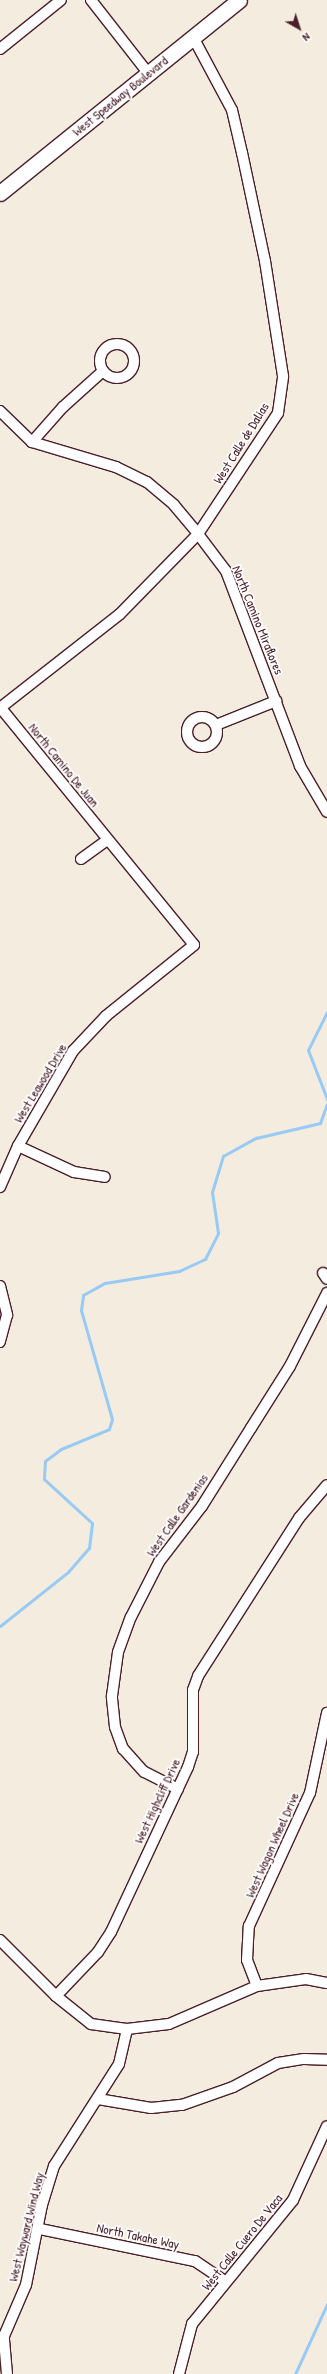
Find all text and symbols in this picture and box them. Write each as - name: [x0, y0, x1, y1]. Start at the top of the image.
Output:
- north arrow: [279, 8, 319, 48]
- text: N: [300, 30, 313, 45]
- street label: West Speedway Boulevard: [69, 53, 171, 139]
- street label: West Calle de Dalias: [210, 400, 272, 486]
- street label: North Camino Miraflores: [229, 563, 287, 677]
- street label: North Camino De Juan: [25, 720, 103, 810]
- street label: West Leawood Drive: [10, 1041, 70, 1125]
- street label: West Calle Gardenias: [143, 1471, 211, 1559]
- street label: West Highcliff Drive: [131, 1756, 183, 1846]
- street label: West Wagon Wheel Drive: [242, 1790, 302, 1900]
- street label: West Wayward Wind Way: [5, 2171, 47, 2283]
- street label: West Calle Cuero De Vaca: [198, 2191, 286, 2293]
- street label: North Takahe Way: [95, 2220, 181, 2252]

